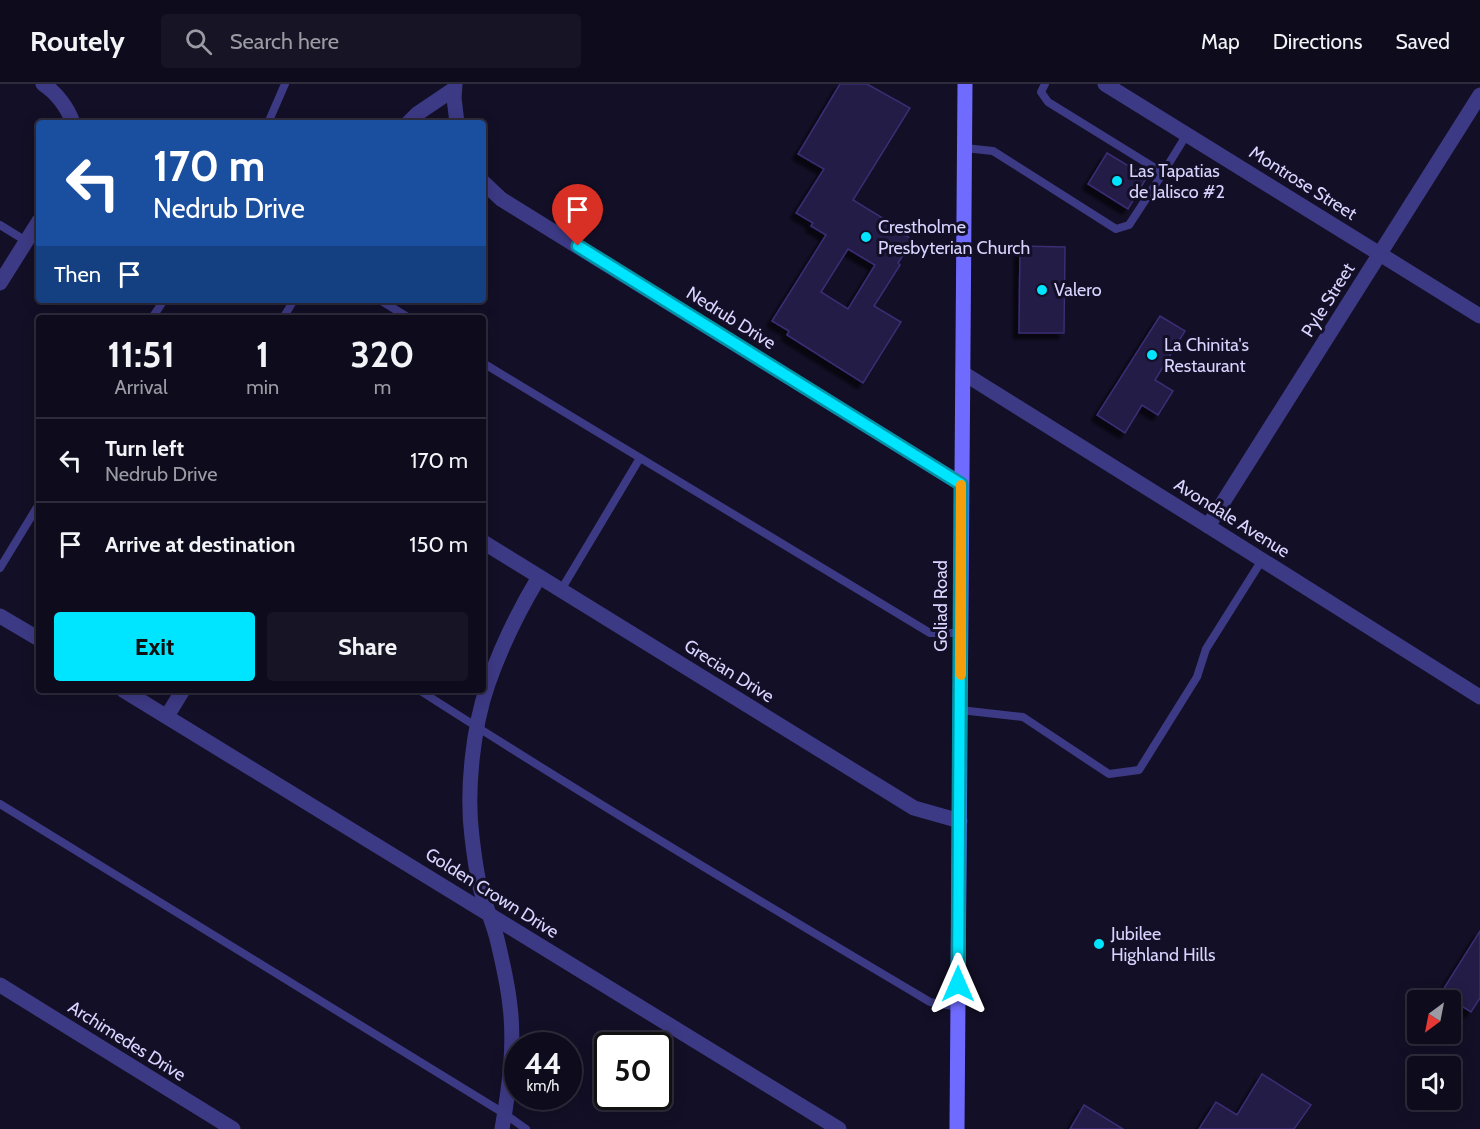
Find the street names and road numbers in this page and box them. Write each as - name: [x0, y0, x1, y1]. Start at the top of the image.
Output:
- street label: Montrose Street: [1245, 141, 1361, 225]
- street label: Pyle Street: [1297, 259, 1359, 341]
- street label: Nedrub Drive: [682, 282, 780, 354]
- street label: Avondale Avenue: [1170, 474, 1294, 562]
- street label: Goliad Road: [930, 560, 952, 652]
- street label: Grecian Drive: [680, 635, 778, 707]
- street label: Golden Crown Drive: [421, 843, 563, 943]
- street label: Archimedes Drive: [64, 996, 190, 1086]

